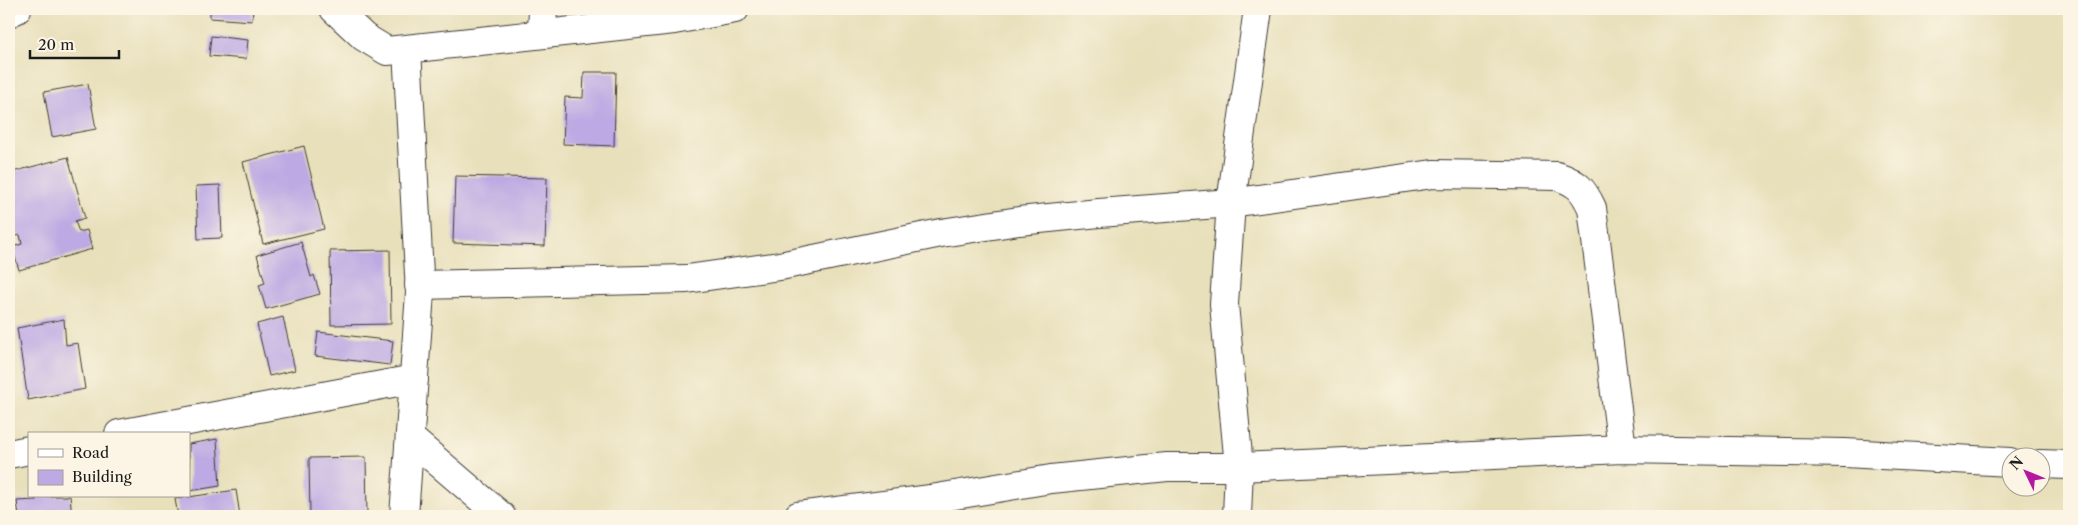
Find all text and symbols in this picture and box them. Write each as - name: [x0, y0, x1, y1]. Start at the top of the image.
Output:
- scale bar: [30, 28, 119, 60]
- text: 20 m: [38, 35, 74, 54]
- legend: [28, 432, 190, 498]
- text: Road: [72, 443, 109, 462]
- north arrow: [2000, 448, 2050, 498]
- text: N: [2006, 453, 2027, 474]
- text: Building: [72, 467, 132, 486]

